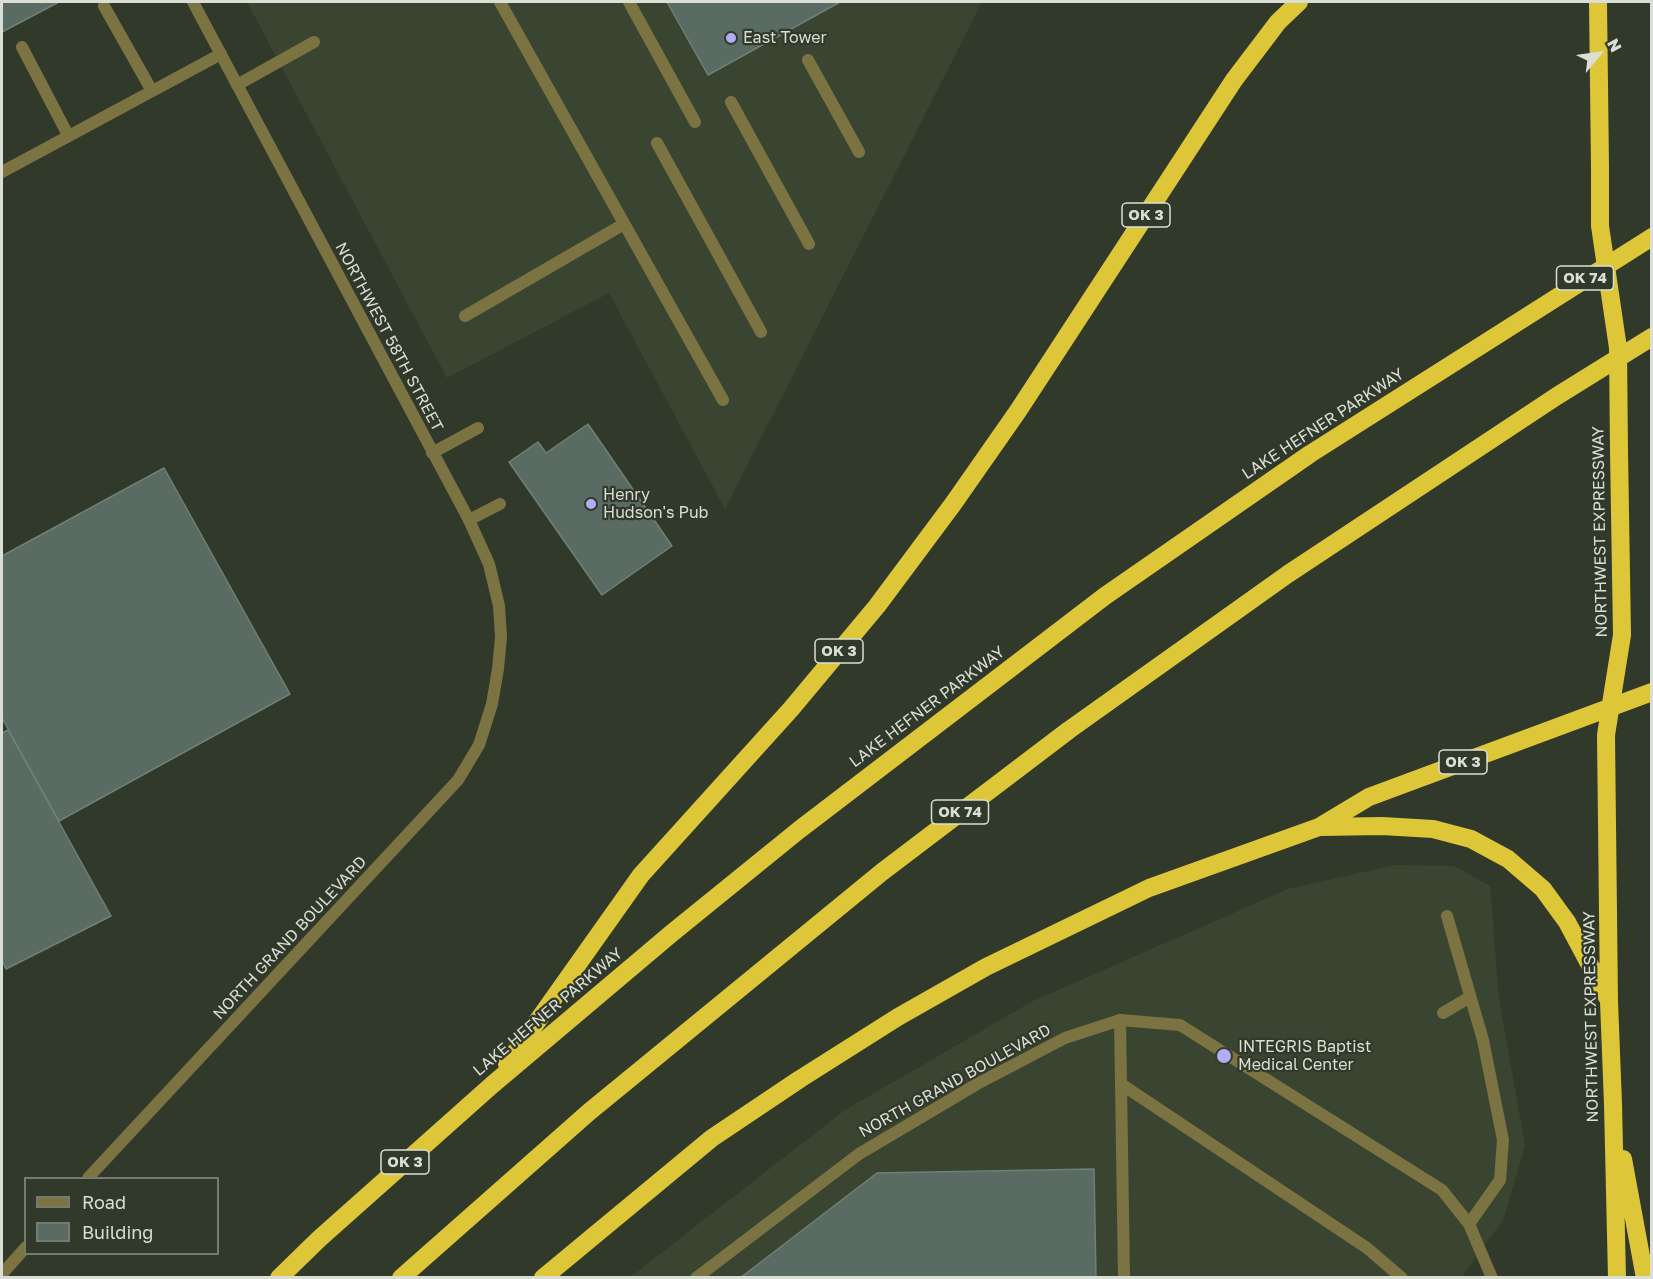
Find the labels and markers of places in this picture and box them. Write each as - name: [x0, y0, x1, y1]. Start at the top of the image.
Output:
- place label: East Tower: [743, 28, 827, 48]
- marker: East Tower: [724, 31, 738, 45]
- place label: Henry Hudson's Pub: [603, 485, 708, 523]
- marker: Henry Hudson's Pub: [584, 497, 598, 511]
- place label: INTEGRIS Baptist Medical Center: [1238, 1037, 1371, 1075]
- marker: INTEGRIS Baptist Medical Center: [1215, 1047, 1233, 1065]

